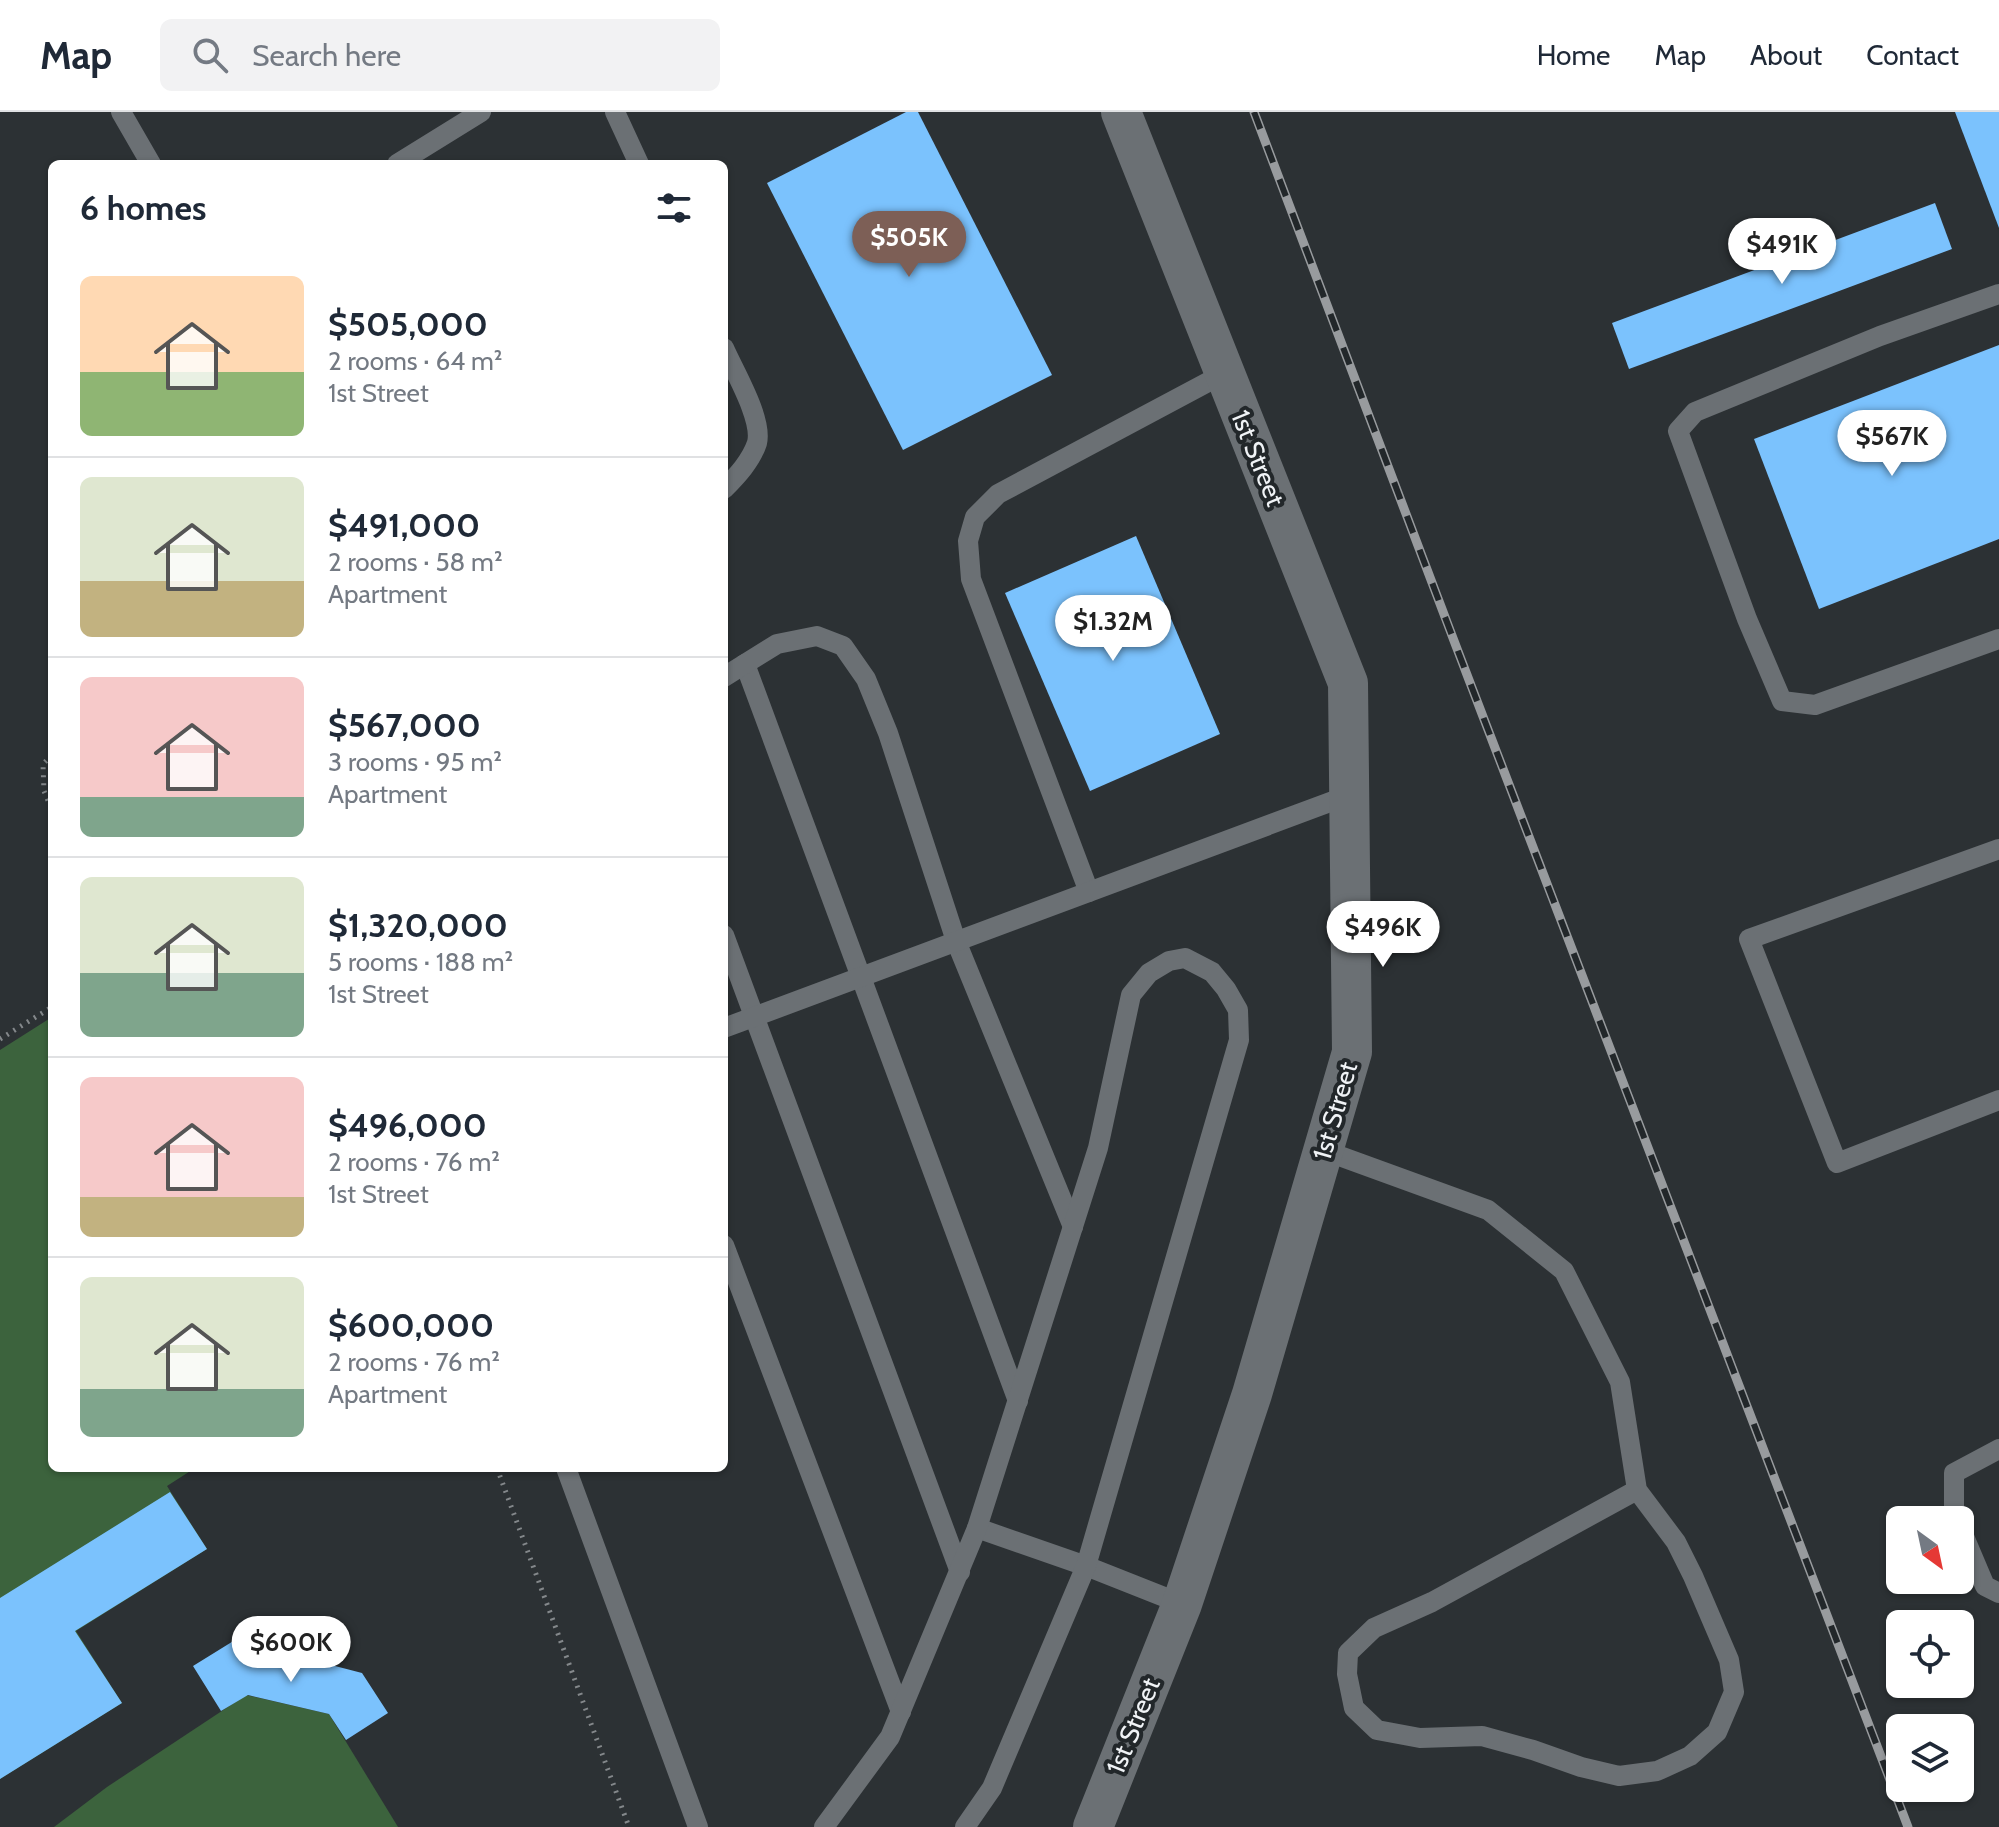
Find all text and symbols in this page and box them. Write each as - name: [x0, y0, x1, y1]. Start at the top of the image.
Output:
- search box: [160, 19, 720, 91]
- text: Map: [40, 32, 112, 79]
- icon: search: [188, 33, 232, 77]
- text: Search here: [252, 37, 401, 74]
- text: Home: [1537, 38, 1610, 72]
- text: Map: [1654, 38, 1706, 72]
- text: About: [1750, 38, 1822, 72]
- text: Contact: [1866, 38, 1959, 72]
- icon: filters: [652, 186, 696, 230]
- text: 6 homes: [80, 187, 206, 229]
- pin: $505K: [853, 211, 965, 279]
- pin: $491K: [1726, 218, 1838, 286]
- text: $505K: [870, 221, 948, 253]
- text: $491K: [1746, 228, 1818, 260]
- text: $505,000: [328, 303, 488, 345]
- icon: home: [144, 308, 240, 404]
- text: 2 rooms · 64 m²: [328, 345, 503, 377]
- text: 1st Street: [328, 377, 429, 409]
- street label: 1st Street: [1224, 405, 1292, 511]
- pin: $567K: [1836, 410, 1948, 478]
- text: $567K: [1855, 420, 1929, 452]
- text: $491,000: [328, 504, 480, 546]
- icon: home: [144, 509, 240, 605]
- text: 2 rooms · 58 m²: [328, 546, 503, 578]
- text: Apartment: [328, 578, 447, 610]
- pin: $1.32M: [1048, 595, 1178, 663]
- text: $1.32M: [1073, 605, 1153, 637]
- text: $567,000: [328, 704, 481, 746]
- icon: home: [144, 709, 240, 805]
- text: 3 rooms · 95 m²: [328, 746, 502, 778]
- text: Apartment: [328, 778, 447, 810]
- pin: $496K: [1327, 901, 1439, 969]
- text: $1,320,000: [328, 904, 508, 946]
- icon: home: [144, 909, 240, 1005]
- text: $496K: [1345, 911, 1421, 943]
- text: 5 rooms · 188 m²: [328, 946, 513, 978]
- text: 1st Street: [328, 978, 429, 1010]
- street label: 1st Street: [1306, 1058, 1364, 1164]
- text: $496,000: [328, 1104, 487, 1146]
- icon: home: [144, 1109, 240, 1205]
- text: 2 rooms · 76 m²: [328, 1146, 500, 1178]
- text: 1st Street: [328, 1178, 429, 1210]
- text: $600,000: [328, 1304, 494, 1346]
- icon: home: [144, 1309, 240, 1405]
- text: 2 rooms · 76 m²: [328, 1346, 500, 1378]
- text: Apartment: [328, 1378, 447, 1410]
- north arrow: [1886, 1506, 1974, 1594]
- map controls: [1886, 1506, 1974, 1802]
- button: locate: [1886, 1610, 1974, 1698]
- pin: $600K: [235, 1616, 347, 1684]
- text: $600K: [250, 1626, 332, 1658]
- street label: 1st Street: [1099, 1673, 1167, 1779]
- button: layers: [1886, 1714, 1974, 1802]

